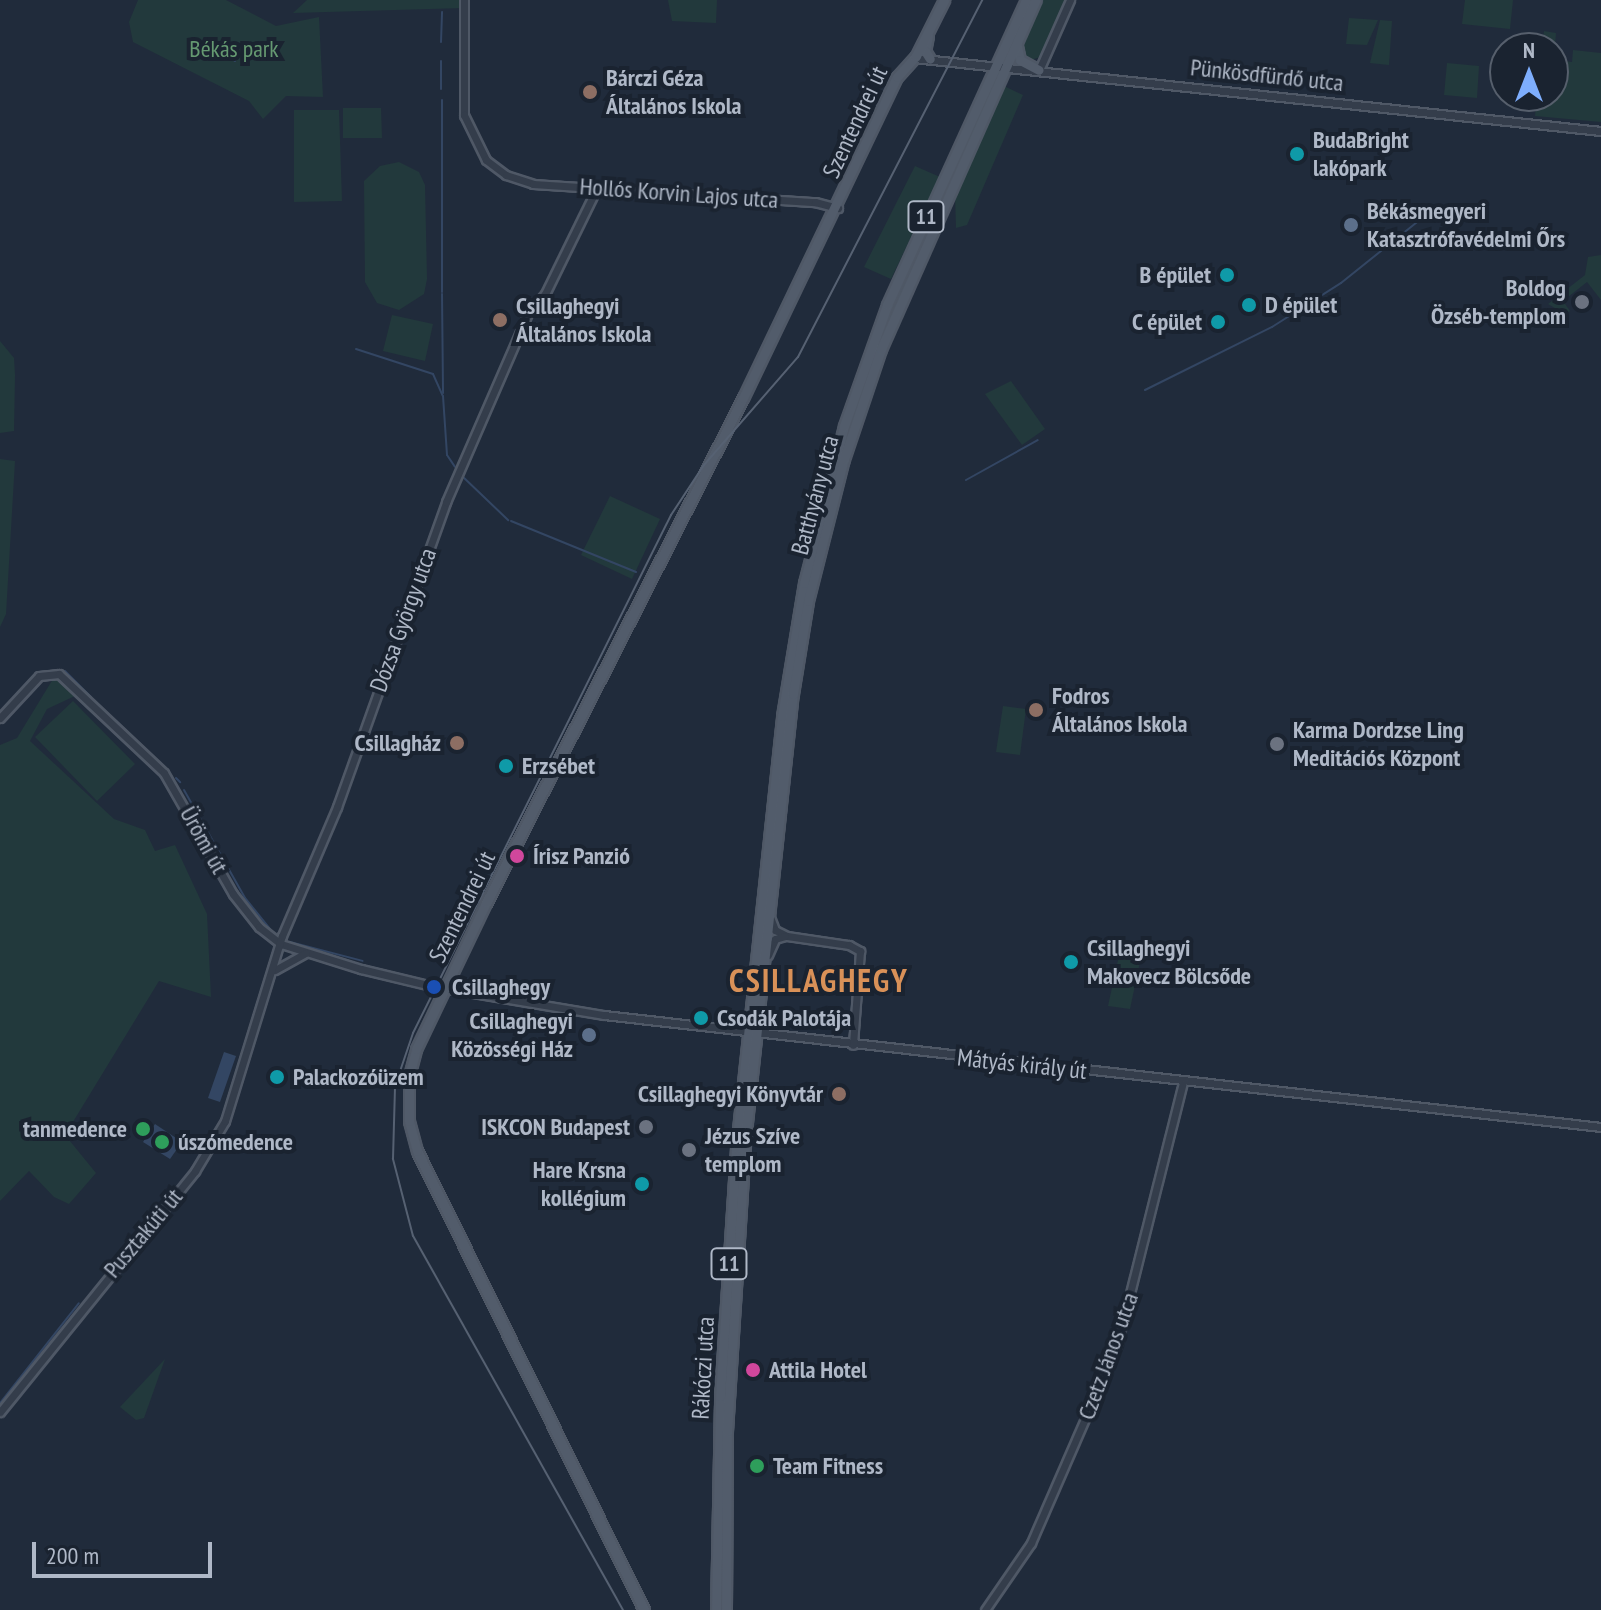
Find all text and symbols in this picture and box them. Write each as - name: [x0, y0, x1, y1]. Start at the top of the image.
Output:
- north arrow: [1489, 32, 1569, 112]
- park label: Békás park: [189, 35, 279, 63]
- text: N: [1523, 36, 1535, 64]
- street label: Pünkösdfürdő utca: [1189, 53, 1345, 97]
- street label: Szentendrei út: [817, 61, 893, 183]
- place label: Bárczi Géza Általános Iskola: [606, 64, 741, 120]
- marker: Bárczi Géza Általános Iskola: [581, 83, 599, 101]
- place label: BudaBright lakópark: [1313, 126, 1409, 182]
- marker: BudaBright lakópark: [1288, 145, 1306, 163]
- street label: Hollós Korvin Lajos utca: [579, 172, 779, 214]
- place label: Békásmegyeri Katasztrófavédelmi Őrs: [1367, 197, 1565, 253]
- road number: 11: [906, 199, 946, 235]
- marker: Békásmegyeri Katasztrófavédelmi Őrs: [1342, 216, 1360, 234]
- place label: B épület: [1140, 261, 1211, 289]
- marker: B épület: [1218, 266, 1236, 284]
- place label: Boldog Özséb-templom: [1431, 274, 1566, 330]
- place label: D épület: [1265, 291, 1338, 319]
- place label: Csillaghegyi Általános Iskola: [516, 292, 651, 348]
- marker: Boldog Özséb-templom: [1573, 293, 1591, 311]
- marker: D épület: [1240, 296, 1258, 314]
- place label: C épület: [1131, 308, 1202, 336]
- marker: Csillaghegyi Általános Iskola: [491, 311, 509, 329]
- marker: C épület: [1209, 313, 1227, 331]
- street label: Batthyány utca: [785, 432, 845, 558]
- street label: Dózsa György utca: [364, 544, 442, 696]
- place label: Fodros Általános Iskola: [1052, 682, 1187, 738]
- marker: Fodros Általános Iskola: [1027, 701, 1045, 719]
- place label: Karma Dordzse Ling Meditációs Központ: [1293, 716, 1464, 772]
- place label: Csillagház: [354, 729, 441, 757]
- marker: Csillagház: [448, 734, 466, 752]
- marker: Karma Dordzse Ling Meditációs Központ: [1268, 735, 1286, 753]
- place label: Erzsébet: [522, 752, 595, 780]
- marker: Erzsébet: [497, 757, 515, 775]
- street label: Ürömi út: [174, 801, 234, 879]
- place label: Írisz Panzió: [533, 842, 630, 870]
- street label: Szentendrei út: [423, 847, 501, 967]
- marker: Írisz Panzió: [508, 847, 526, 865]
- place label: Csillaghegyi Makovecz Bölcsőde: [1087, 934, 1252, 990]
- marker: Csillaghegyi Makovecz Bölcsőde: [1062, 953, 1080, 971]
- district label: CSILLAGHEGY: [729, 961, 909, 999]
- place label: Csillaghegy: [452, 973, 550, 1001]
- marker: Csillaghegy: [423, 976, 445, 998]
- place label: Csodák Palotája: [717, 1004, 852, 1032]
- place label: Csillaghegyi Közösségi Ház: [451, 1007, 573, 1063]
- marker: Csodák Palotája: [692, 1009, 710, 1027]
- marker: Csillaghegyi Közösségi Ház: [580, 1026, 598, 1044]
- street label: Mátyás király út: [956, 1043, 1088, 1085]
- place label: Palackozóüzem: [293, 1063, 424, 1091]
- marker: Palackozóüzem: [268, 1068, 286, 1086]
- place label: Csillaghegyi Könyvtár: [638, 1080, 823, 1108]
- marker: Csillaghegyi Könyvtár: [830, 1085, 848, 1103]
- place label: ISKCON Budapest: [481, 1113, 630, 1141]
- place label: tanmedence: [23, 1115, 127, 1143]
- marker: ISKCON Budapest: [637, 1118, 655, 1136]
- marker: tanmedence: [134, 1120, 152, 1138]
- place label: Jézus Szíve templom: [705, 1122, 800, 1178]
- place label: úszómedence: [178, 1128, 293, 1156]
- marker: úszómedence: [153, 1133, 171, 1151]
- marker: Jézus Szíve templom: [680, 1141, 698, 1159]
- place label: Hare Krsna kollégium: [533, 1156, 626, 1212]
- marker: Hare Krsna kollégium: [633, 1175, 651, 1193]
- street label: Pusztakúti út: [98, 1183, 188, 1283]
- road number: 11: [709, 1246, 749, 1282]
- street label: Czetz János utca: [1072, 1288, 1144, 1424]
- street label: Rákóczi utca: [686, 1316, 720, 1420]
- place label: Attila Hotel: [769, 1356, 867, 1384]
- marker: Attila Hotel: [744, 1361, 762, 1379]
- place label: Team Fitness: [773, 1452, 883, 1480]
- marker: Team Fitness: [748, 1457, 766, 1475]
- scale bar: [36, 1526, 216, 1576]
- text: 200 m: [46, 1540, 99, 1571]

